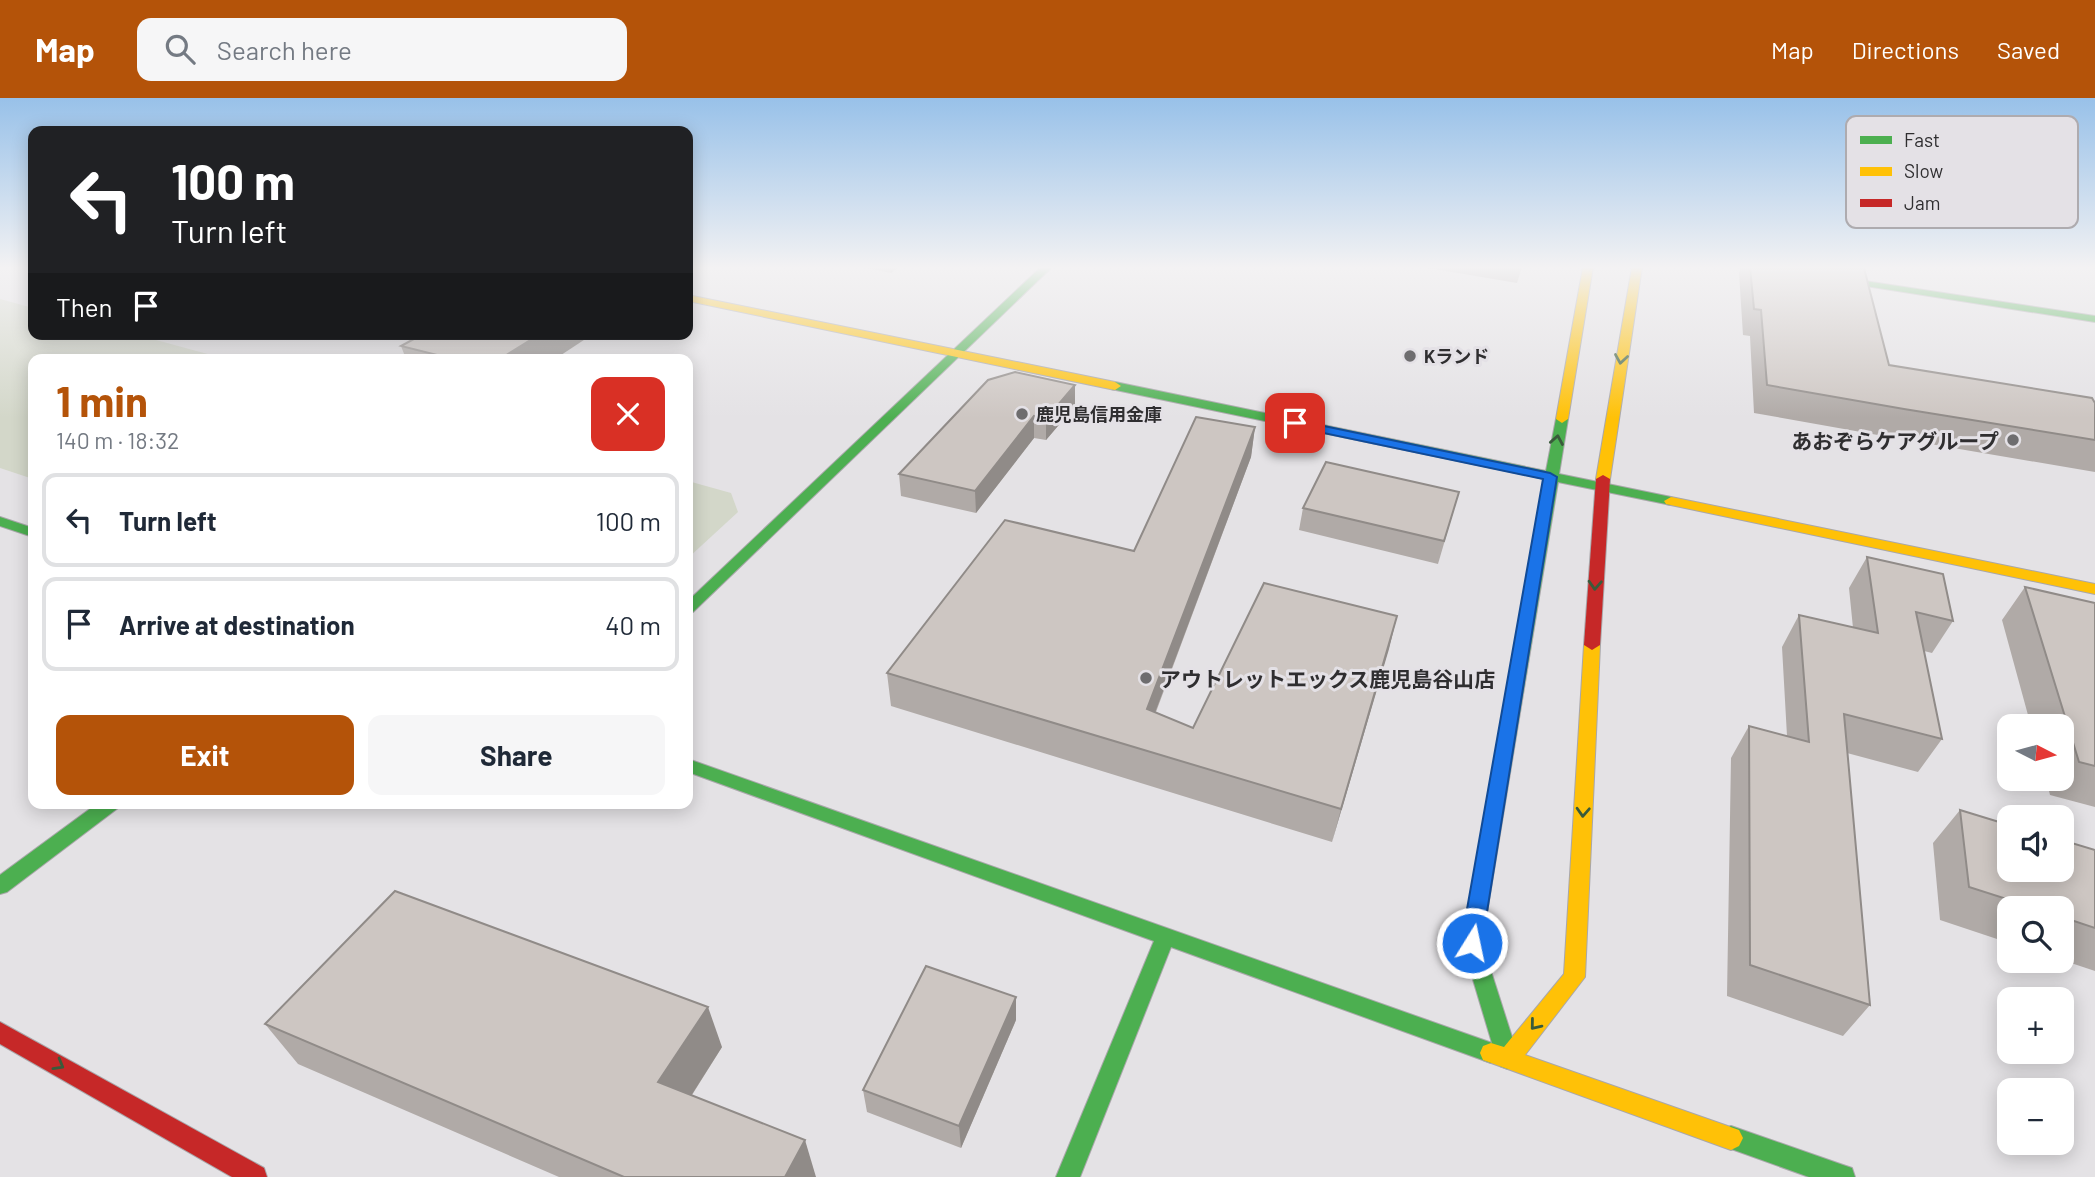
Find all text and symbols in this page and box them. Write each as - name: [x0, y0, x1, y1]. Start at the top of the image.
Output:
- search box: [137, 18, 627, 81]
- text: Map: [35, 29, 95, 69]
- icon: search: [161, 30, 199, 68]
- text: Search here: [217, 34, 352, 65]
- text: Map: [1771, 35, 1814, 64]
- text: Directions: [1852, 35, 1959, 64]
- text: Saved: [1997, 35, 2060, 64]
- legend: [1846, 116, 2078, 228]
- text: Fast: [1904, 128, 1940, 151]
- text: 100 m: [171, 151, 295, 210]
- icon: left: [56, 154, 147, 245]
- text: Slow: [1904, 159, 1943, 182]
- text: Jam: [1904, 191, 1940, 214]
- text: Turn left: [171, 211, 288, 249]
- icon: arrive: [127, 287, 165, 325]
- text: Then: [56, 291, 113, 322]
- place label: Kランド: [1424, 345, 1489, 367]
- marker: Kランド: [1402, 348, 1418, 364]
- one-way arrow: [1614, 353, 1629, 365]
- text: 1 min: [56, 375, 148, 425]
- button: close: [591, 377, 665, 451]
- pin: [1265, 393, 1325, 453]
- place label: 鹿児島信用金庫: [1036, 403, 1162, 425]
- icon: arrive: [1276, 404, 1314, 442]
- marker: 鹿児島信用金庫: [1014, 406, 1030, 422]
- text: 140 m · 18:32: [56, 426, 179, 454]
- place label: あおぞらケアグループ: [1791, 428, 1999, 453]
- marker: あおぞらケアグループ: [2005, 432, 2021, 448]
- one-way arrow: [1549, 434, 1564, 446]
- icon: left: [60, 501, 98, 539]
- text: Turn left: [119, 505, 217, 536]
- text: 100 m: [596, 505, 661, 536]
- one-way arrow: [1588, 579, 1603, 590]
- icon: arrive: [60, 605, 98, 643]
- text: Arrive at destination: [119, 609, 355, 640]
- text: 40 m: [605, 609, 661, 640]
- place label: アウトレットエックス鹿児島谷山店: [1160, 666, 1495, 691]
- marker: アウトレットエックス鹿児島谷山店: [1138, 670, 1154, 686]
- north arrow: [1997, 714, 2074, 791]
- map controls: [1997, 714, 2074, 1155]
- button: Exit: [56, 715, 354, 795]
- button: Share: [368, 715, 665, 795]
- button: sound: [1997, 805, 2074, 882]
- one-way arrow: [1576, 807, 1591, 818]
- button: search: [1997, 896, 2074, 973]
- position arrow: [1435, 906, 1509, 980]
- button: +: [1997, 987, 2074, 1064]
- one-way arrow: [1531, 1017, 1543, 1030]
- one-way arrow: [52, 1057, 65, 1070]
- button: −: [1997, 1078, 2074, 1155]

